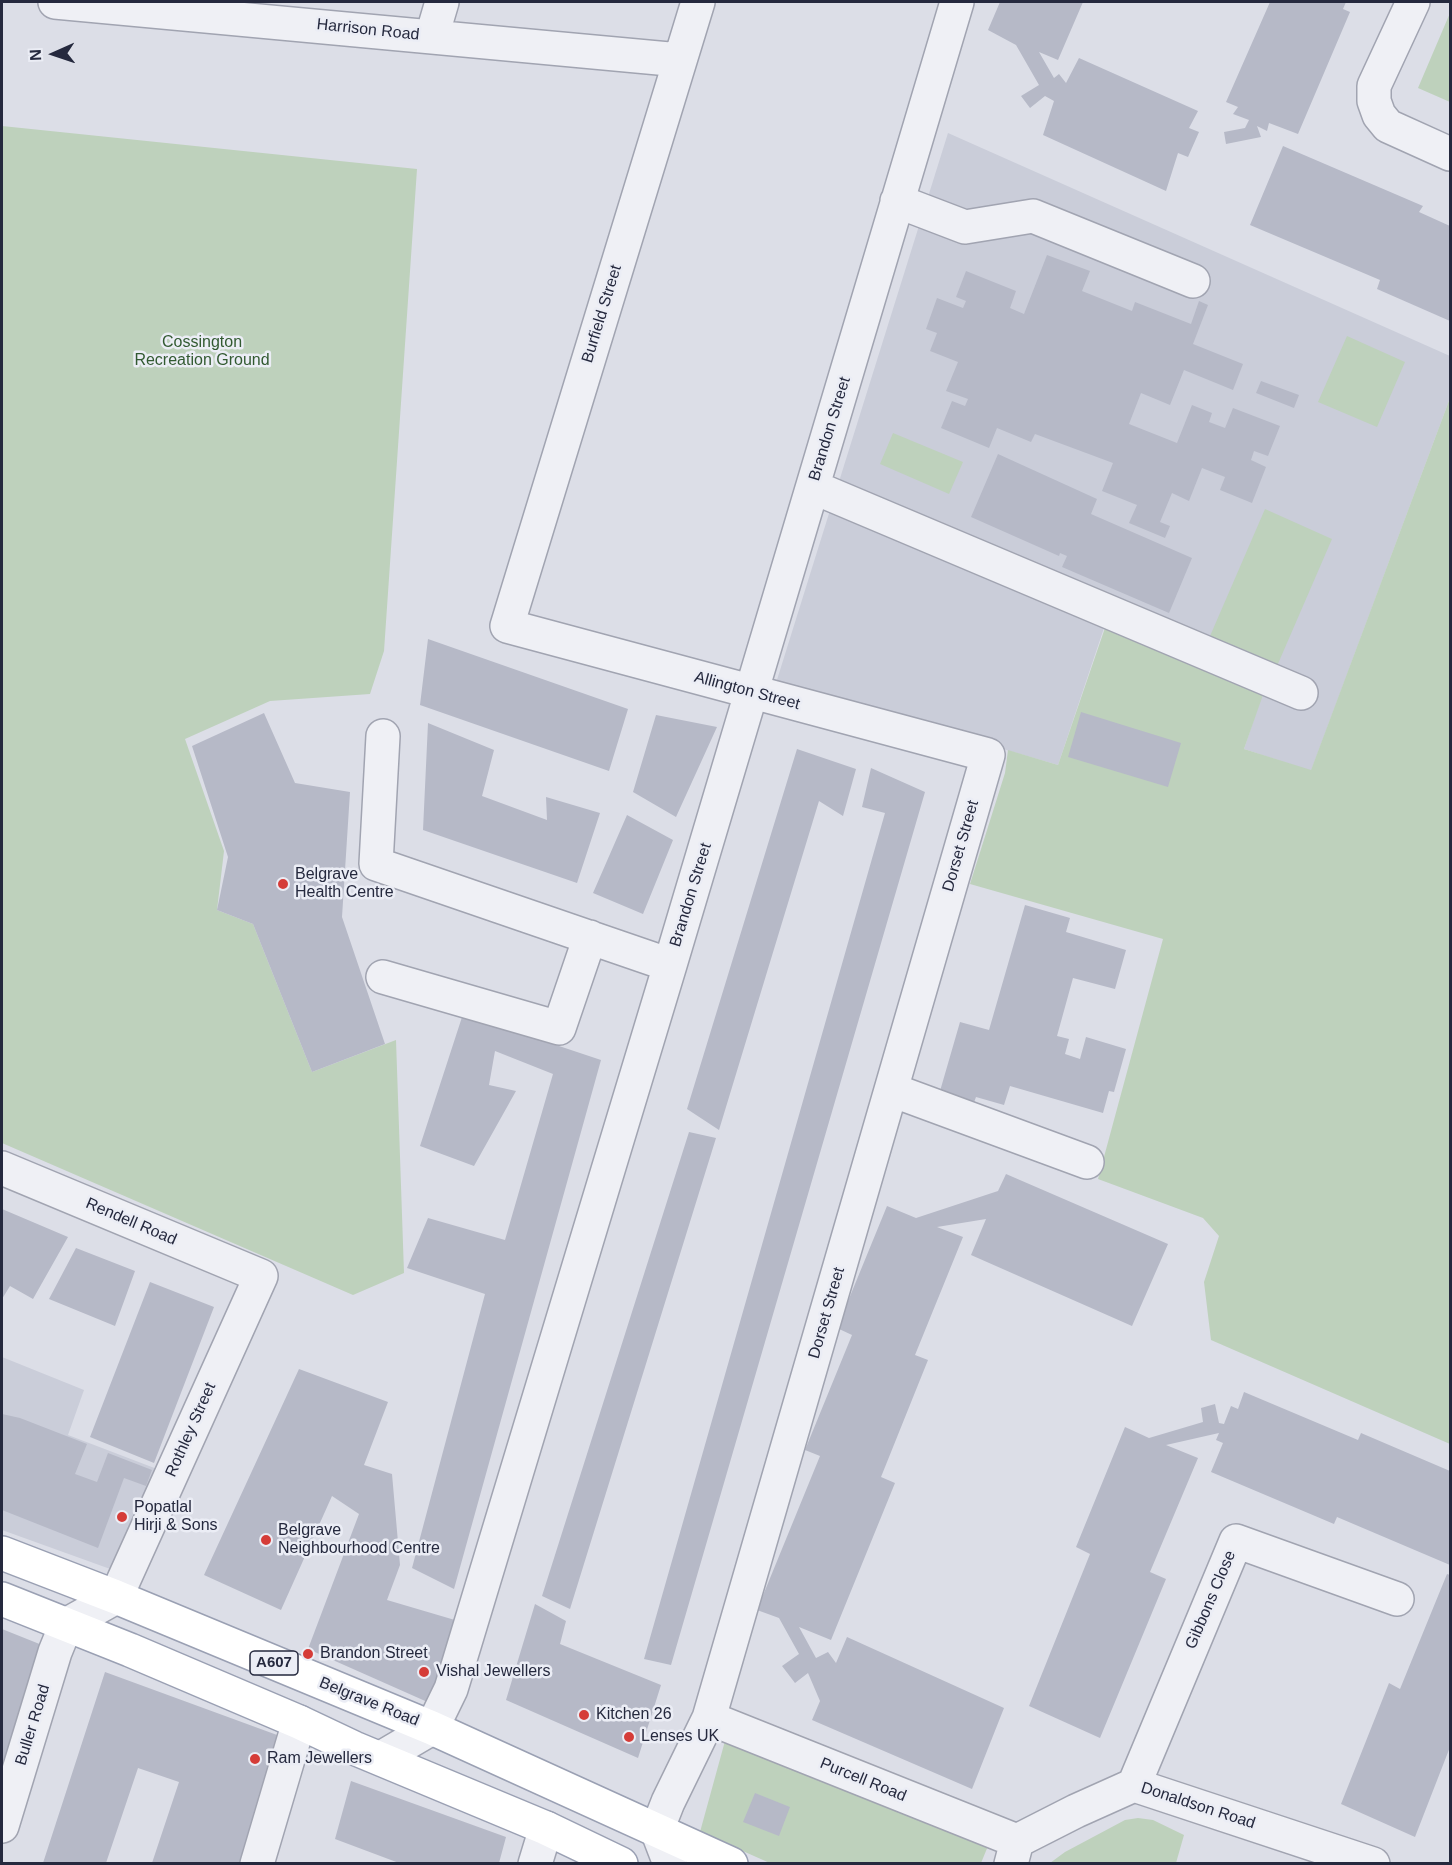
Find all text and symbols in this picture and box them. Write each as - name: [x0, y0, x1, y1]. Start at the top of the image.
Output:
- street label: Harrison Road: [316, 15, 420, 45]
- north arrow: [24, 24, 84, 84]
- text: N: [27, 49, 44, 61]
- street label: Burfield Street: [578, 263, 626, 365]
- park label: Cossington Recreation Ground: [134, 333, 270, 371]
- street label: Brandon Street: [805, 375, 855, 483]
- street label: Allington Street: [692, 668, 802, 714]
- street label: Dorset Street: [939, 798, 983, 894]
- street label: Brandon Street: [666, 841, 716, 949]
- place label: Belgrave Health Centre: [295, 865, 394, 903]
- marker: Belgrave Health Centre: [276, 877, 290, 891]
- street label: Rendell Road: [83, 1194, 179, 1250]
- street label: Dorset Street: [805, 1265, 849, 1361]
- street label: Rothley Street: [162, 1380, 220, 1480]
- place label: Popatlal Hirji & Sons: [134, 1498, 218, 1536]
- marker: Popatlal Hirji & Sons: [115, 1510, 129, 1524]
- place label: Belgrave Neighbourhood Centre: [278, 1521, 440, 1559]
- marker: Belgrave Neighbourhood Centre: [259, 1533, 273, 1547]
- street label: Gibbons Close: [1182, 1548, 1240, 1652]
- place label: Brandon Street: [320, 1644, 428, 1664]
- marker: Brandon Street: [301, 1647, 315, 1661]
- road number: A607: [250, 1651, 298, 1675]
- place label: Vishal Jewellers: [436, 1662, 550, 1682]
- marker: Vishal Jewellers: [417, 1665, 431, 1679]
- street label: Belgrave Road: [316, 1673, 422, 1731]
- street label: Buller Road: [12, 1682, 54, 1768]
- place label: Kitchen 26: [596, 1705, 672, 1725]
- marker: Kitchen 26: [577, 1708, 591, 1722]
- place label: Lenses UK: [641, 1727, 719, 1747]
- marker: Lenses UK: [622, 1730, 636, 1744]
- place label: Ram Jewellers: [267, 1749, 372, 1769]
- marker: Ram Jewellers: [248, 1752, 262, 1766]
- street label: Purcell Road: [817, 1754, 909, 1806]
- street label: Donaldson Road: [1138, 1778, 1258, 1834]

